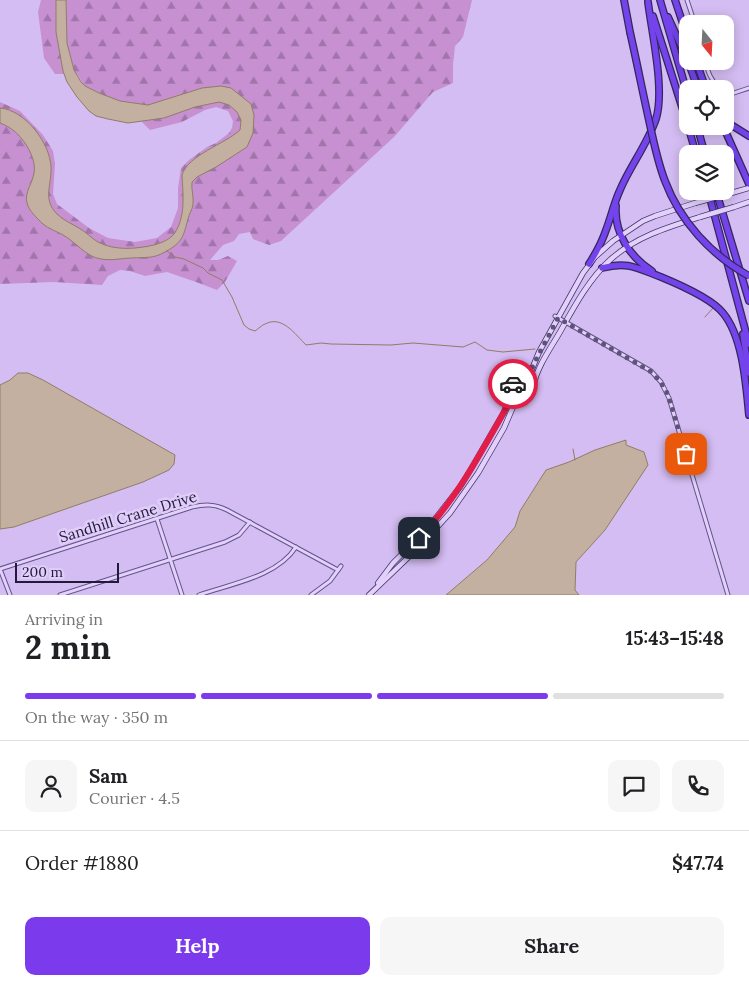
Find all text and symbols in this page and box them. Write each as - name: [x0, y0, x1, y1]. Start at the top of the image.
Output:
- north arrow: [679, 15, 734, 70]
- map controls: [679, 15, 734, 200]
- button: locate: [679, 80, 734, 135]
- button: layers: [679, 145, 734, 200]
- courier: [488, 359, 538, 409]
- icon: car: [499, 370, 527, 398]
- pin: [665, 433, 707, 475]
- icon: bag: [672, 440, 700, 468]
- street label: Sandhill Crane Drive: [57, 487, 199, 547]
- pin: [398, 517, 440, 559]
- icon: home: [405, 524, 433, 552]
- scale bar: [15, 560, 119, 583]
- text: 200 m: [22, 563, 63, 581]
- text: Arriving in: [25, 609, 103, 629]
- text: 15:43–15:48: [626, 626, 724, 650]
- text: 2 min: [25, 627, 111, 668]
- text: On the way · 350 m: [25, 707, 168, 727]
- button: person: [25, 760, 77, 812]
- button: chat: [608, 760, 660, 812]
- button: phone: [672, 760, 724, 812]
- text: Sam: [89, 764, 128, 788]
- text: Courier · 4.5: [89, 788, 180, 808]
- text: Order #1880: [25, 851, 139, 875]
- text: $47.74: [672, 851, 724, 875]
- button: Help: [25, 917, 370, 975]
- button: Share: [380, 917, 724, 975]

